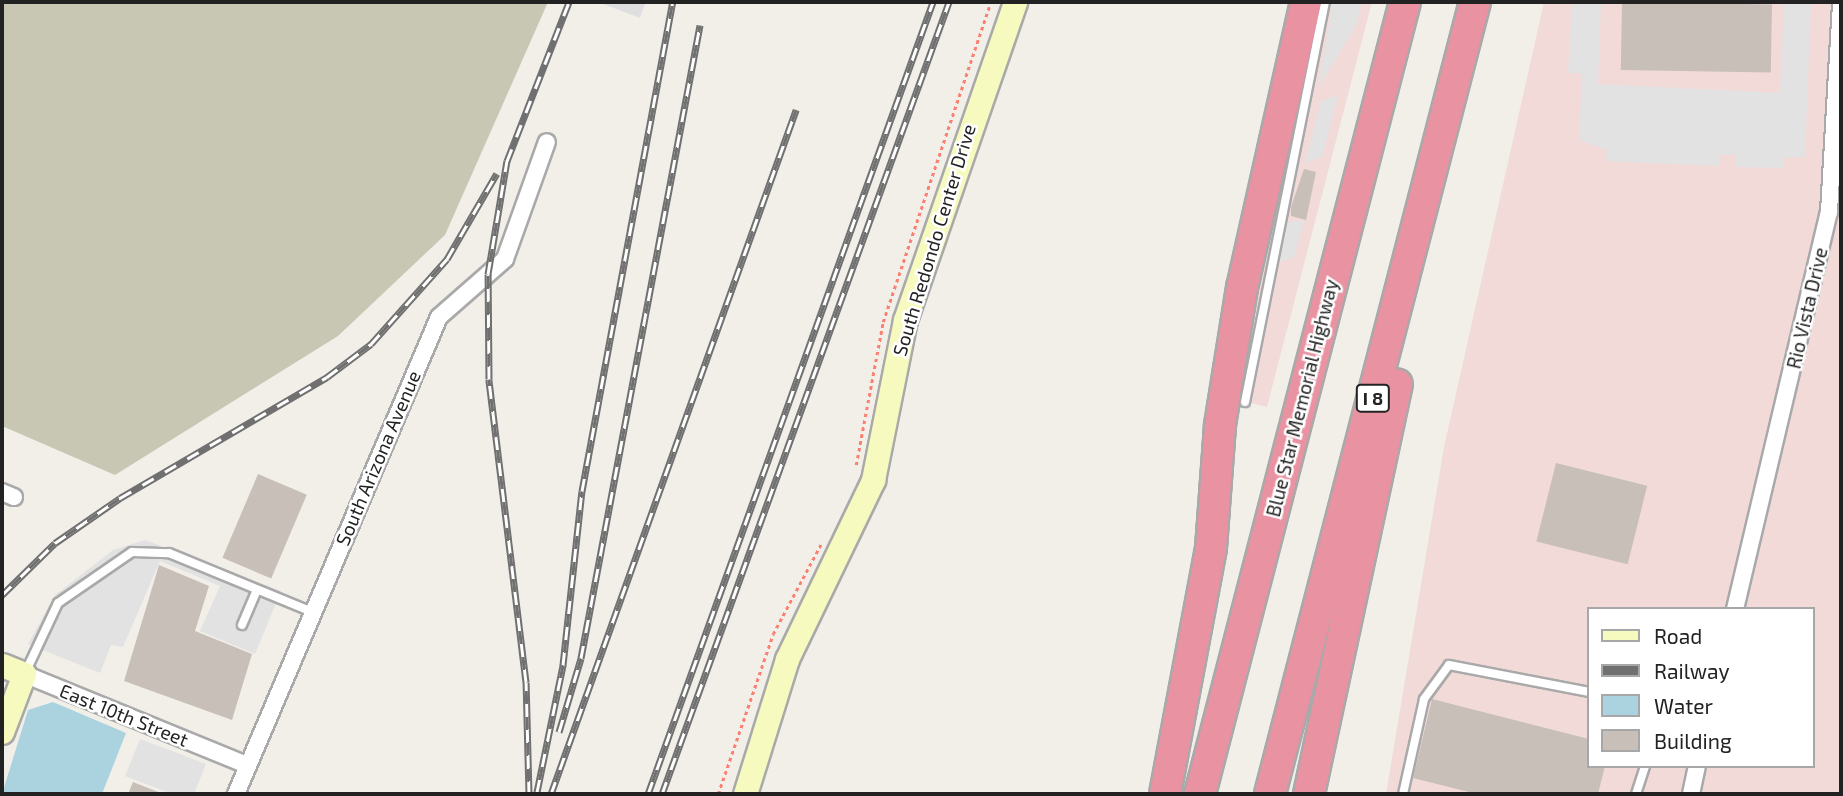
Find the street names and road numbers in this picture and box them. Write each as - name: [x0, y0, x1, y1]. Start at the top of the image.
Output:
- street label: South Redondo Center Drive: [888, 121, 980, 359]
- street label: Rio Vista Drive: [1782, 245, 1832, 371]
- street label: Blue Star Memorial Highway: [1261, 276, 1343, 520]
- street label: South Arizona Avenue: [331, 367, 425, 549]
- road number: I 8: [1356, 384, 1390, 412]
- street label: East 10th Street: [56, 679, 192, 751]

